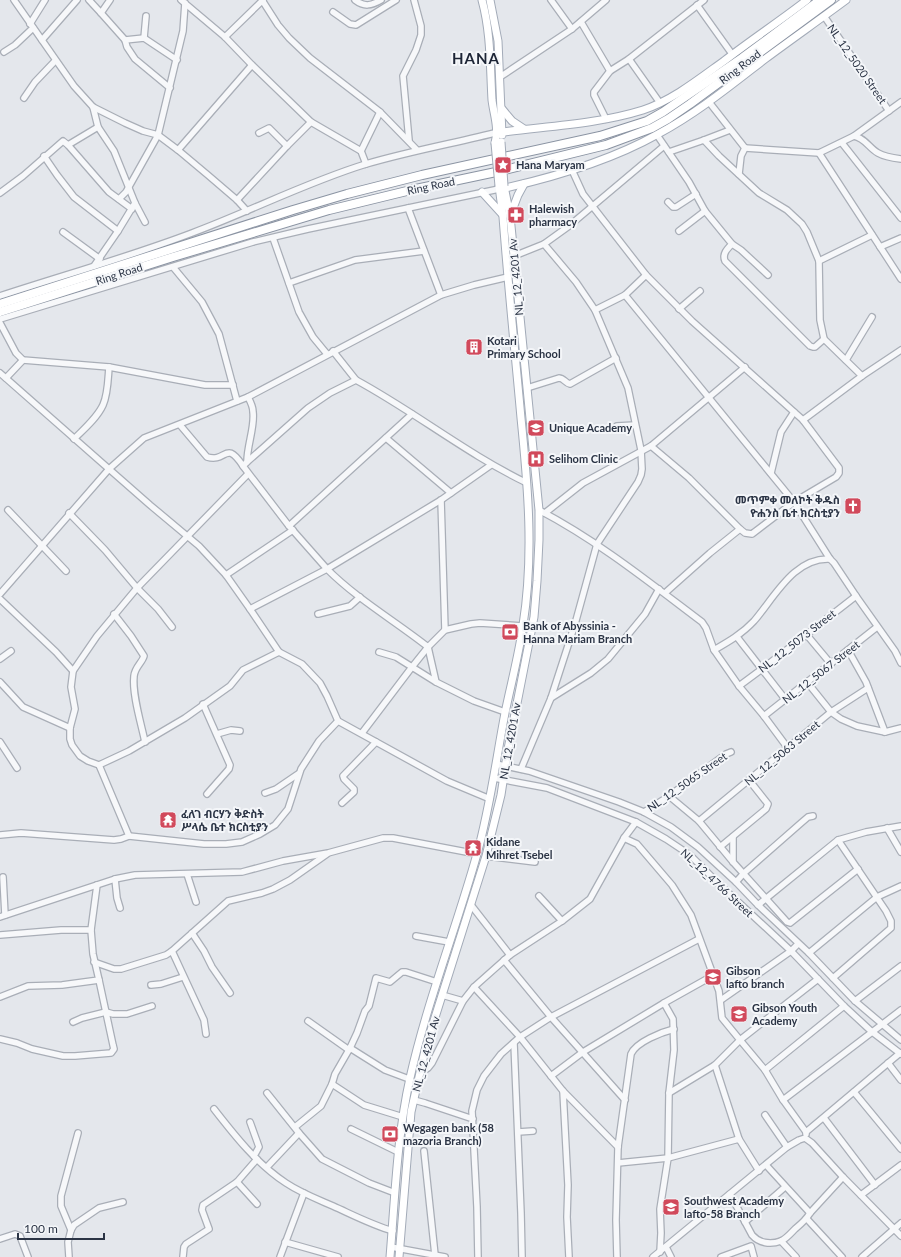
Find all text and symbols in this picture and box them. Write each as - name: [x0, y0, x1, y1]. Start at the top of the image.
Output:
- street label: NL_12_5020 Street: [825, 21, 890, 106]
- street label: Ring Road: [716, 47, 763, 86]
- district label: HANA: [452, 49, 500, 67]
- place icon: Hana Maryam: [493, 155, 513, 175]
- place label: Hana Maryam: [516, 158, 585, 171]
- street label: Ring Road: [406, 174, 456, 197]
- place label: Halewish pharmacy: [529, 202, 577, 228]
- pharmacy icon: Halewish pharmacy: [506, 205, 526, 225]
- street label: NL_12_4201 Av: [506, 238, 525, 316]
- street label: Ring Road: [94, 260, 144, 287]
- place label: Kotari Primary School: [487, 334, 561, 360]
- building icon: Kotari Primary School: [464, 337, 484, 357]
- school or university icon: Unique Academy: [526, 418, 546, 438]
- place label: Unique Academy: [549, 421, 632, 434]
- hospital icon: Selihom Clinic: [526, 449, 546, 469]
- place label: Selihom Clinic: [549, 452, 619, 465]
- place label: መጥምቀ መለኮት ቅዱስ ዮሐንስ ቤተ ክርስቲያን: [735, 493, 840, 519]
- church icon: መጥምቀ መለኮት ቅዱስ ዮሐንስ ቤተ ክርስቲያን: [843, 496, 863, 516]
- street label: NL_12_5073 Street: [756, 606, 838, 675]
- place label: Bank of Abyssinia - Hanna Mariam Branch: [523, 619, 632, 645]
- bank icon: Bank of Abyssinia - Hanna Mariam Branch: [500, 622, 520, 642]
- street label: NL_12_5067 Street: [780, 637, 862, 706]
- street label: NL_12_4201 Av: [496, 701, 523, 780]
- street label: NL_12_5063 Street: [741, 717, 822, 788]
- street label: NL_12_5065 Street: [644, 749, 729, 814]
- place label: ፈለገ ብርሃን ቅድስት ሥላሴ ቤተ ክርስቲያን: [181, 807, 269, 833]
- temple icon: ፈለገ ብርሃን ቅድስት ሥላሴ ቤተ ክርስቲያን: [158, 810, 178, 830]
- place label: Kidane Mihret Tsebel: [486, 835, 553, 861]
- temple icon: Kidane Mihret Tsebel: [463, 838, 483, 858]
- street label: NL_12_4766 Street: [678, 846, 756, 920]
- place label: Gibson lafto branch: [726, 964, 785, 990]
- school or university icon: Gibson lafto branch: [703, 967, 723, 987]
- place label: Gibson Youth Academy: [751, 1001, 817, 1027]
- school or university icon: Gibson Youth Academy: [729, 1004, 749, 1024]
- street label: NL_12_4201 Av: [409, 1014, 442, 1093]
- place label: Wegagen bank (58 mazoria Branch): [403, 1121, 494, 1147]
- bank icon: Wegagen bank (58 mazoria Branch): [380, 1124, 400, 1144]
- place label: Southwest Academy lafto-58 Branch: [684, 1194, 784, 1220]
- school or university icon: Southwest Academy lafto-58 Branch: [661, 1197, 681, 1217]
- scale bar: [18, 1215, 104, 1241]
- text: 100 m: [24, 1221, 58, 1236]

